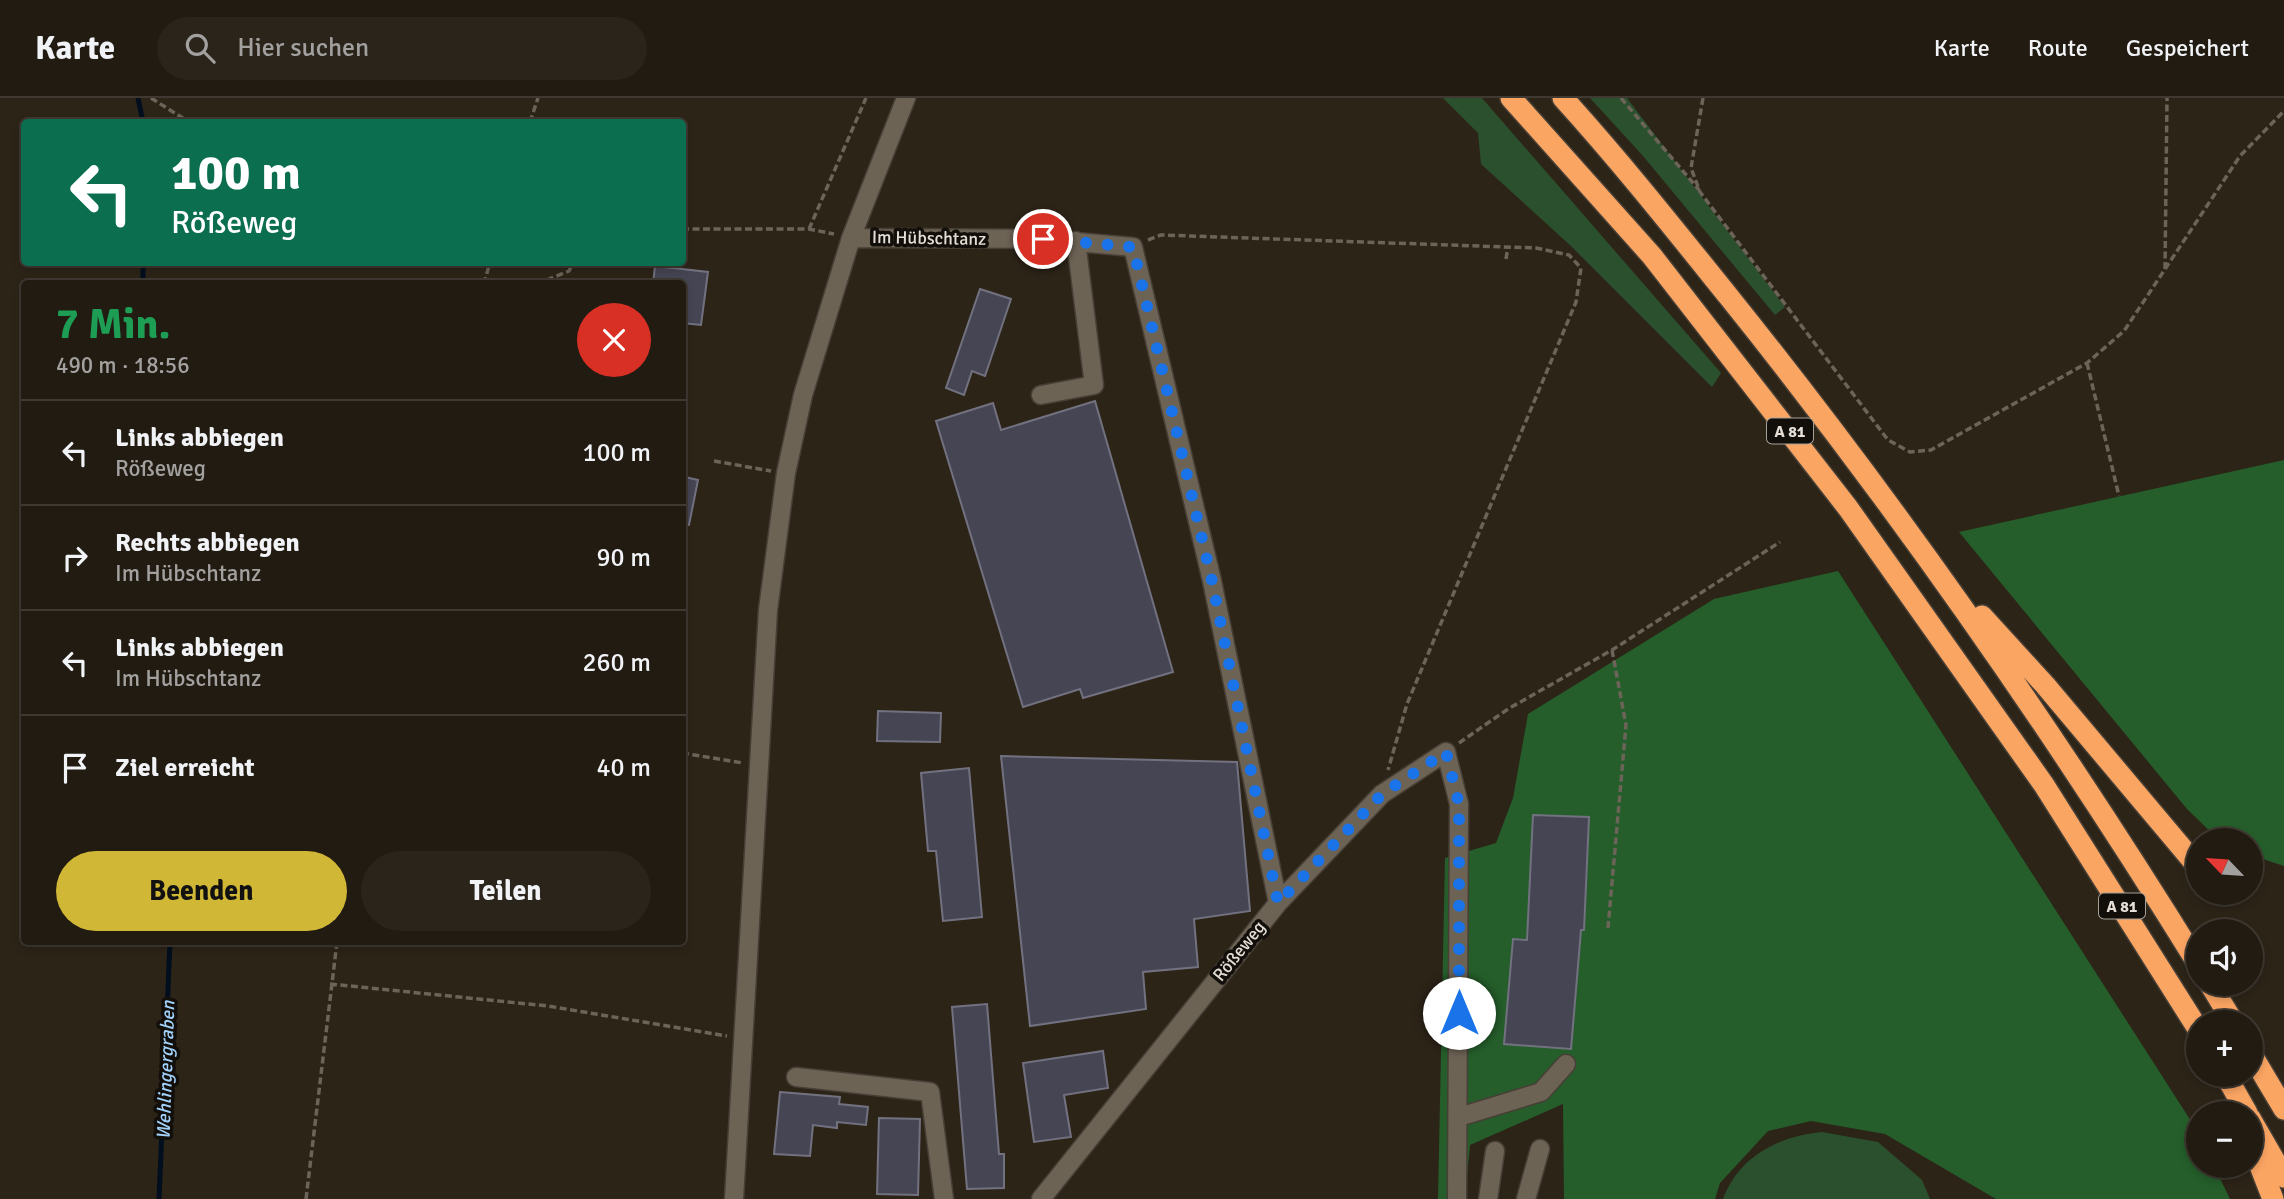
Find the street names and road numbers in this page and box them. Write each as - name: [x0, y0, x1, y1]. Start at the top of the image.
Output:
- street label: Im Hübschtanz: [872, 226, 986, 250]
- road number: A 81: [1767, 418, 1813, 444]
- road number: A 81: [2099, 894, 2145, 918]
- street label: Rößeweg: [1208, 916, 1270, 986]

